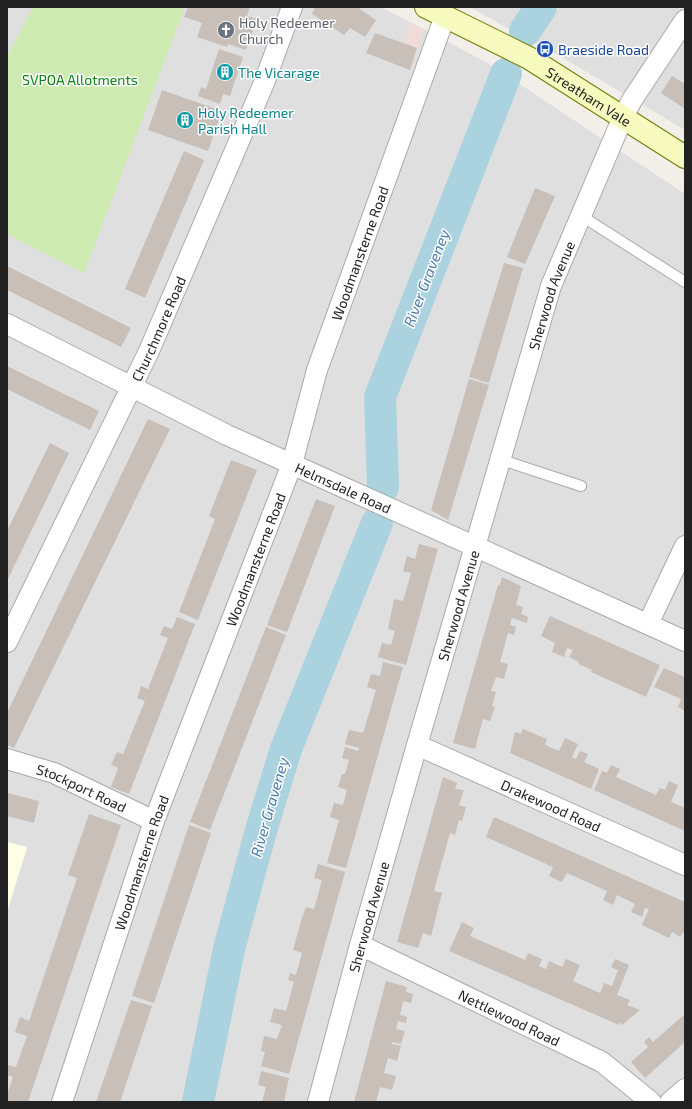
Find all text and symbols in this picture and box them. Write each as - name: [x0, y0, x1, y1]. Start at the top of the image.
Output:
- place label: Holy Redeemer Church: [239, 14, 335, 47]
- church icon: Holy Redeemer Church: [216, 20, 236, 40]
- bus stop icon: Braeside Road: [535, 39, 555, 59]
- place label: Braeside Road: [558, 41, 649, 58]
- building icon: The Vicarage: [215, 62, 235, 82]
- street label: Streatham Vale: [543, 63, 635, 129]
- place label: The Vicarage: [238, 64, 320, 81]
- park label: SVPOA Allotments: [22, 71, 138, 88]
- place label: Holy Redeemer Parish Hall: [198, 104, 294, 137]
- building icon: Holy Redeemer Parish Hall: [175, 110, 195, 130]
- street label: Woodmansterne Road: [327, 184, 391, 323]
- water label: River Graveney: [399, 227, 454, 329]
- street label: Sherwood Avenue: [524, 238, 578, 352]
- street label: Churchmore Road: [127, 273, 189, 384]
- street label: Helmsdale Road: [293, 458, 394, 516]
- street label: Woodmansterne Road: [222, 490, 289, 629]
- street label: Sherwood Avenue: [434, 548, 482, 663]
- water label: River Graveney: [246, 755, 293, 859]
- street label: Stockport Road: [35, 760, 130, 815]
- street label: Drakewood Road: [498, 775, 604, 835]
- street label: Woodmansterne Road: [110, 793, 172, 933]
- street label: Sherwood Avenue: [345, 859, 392, 974]
- street label: Nettlewood Road: [456, 986, 563, 1049]

